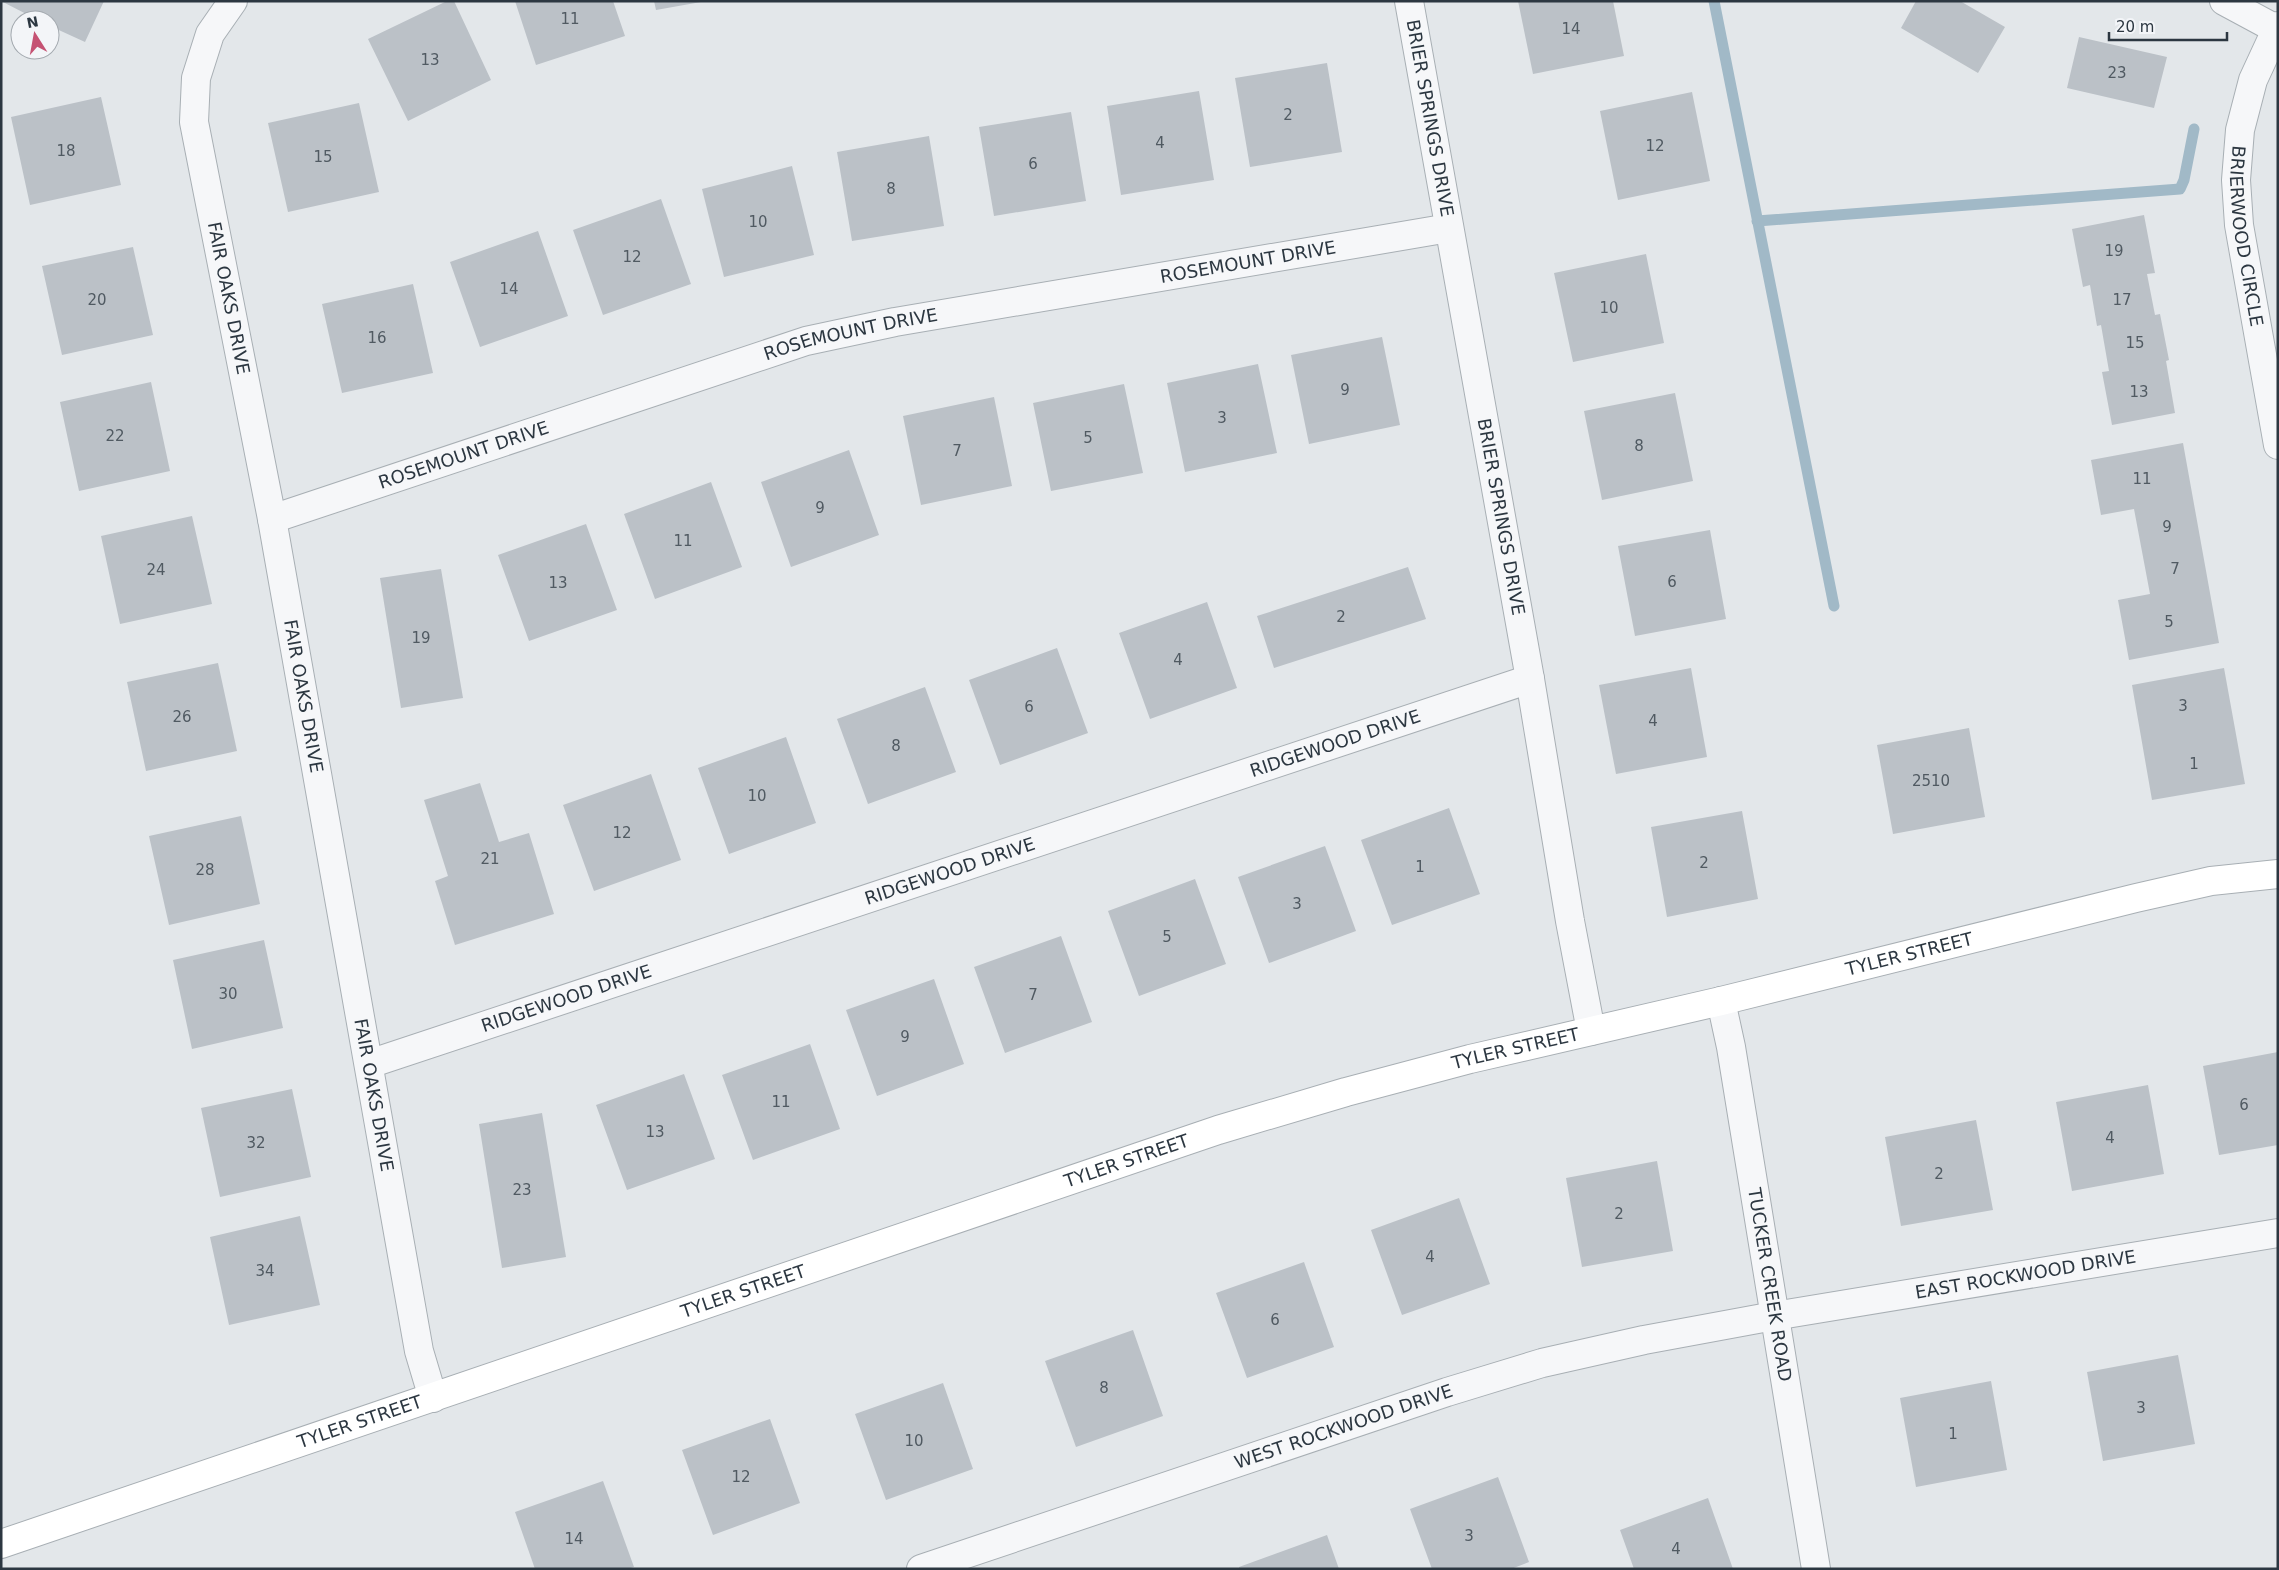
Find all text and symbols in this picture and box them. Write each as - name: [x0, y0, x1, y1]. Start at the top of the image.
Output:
- north arrow: [10, 10, 60, 60]
- house number: 11: [560, 10, 580, 28]
- scale bar: [2109, 10, 2226, 42]
- text: N: [25, 13, 40, 31]
- street label: BRIER SPRINGS DRIVE: [1402, 18, 1458, 218]
- text: 20 m: [2116, 18, 2154, 36]
- house number: 14: [1561, 20, 1581, 38]
- house number: 13: [420, 51, 440, 69]
- house number: 23: [2107, 64, 2127, 82]
- house number: 2: [1283, 106, 1293, 124]
- house number: 4: [1155, 134, 1165, 152]
- house number: 12: [1645, 137, 1665, 155]
- house number: 18: [56, 142, 76, 160]
- street label: BRIERWOOD CIRCLE: [2226, 145, 2268, 328]
- house number: 15: [313, 148, 333, 166]
- house number: 6: [1028, 155, 1038, 173]
- house number: 8: [886, 180, 896, 198]
- house number: 10: [748, 213, 768, 231]
- street label: FAIR OAKS DRIVE: [204, 220, 254, 376]
- street label: ROSEMOUNT DRIVE: [1158, 236, 1337, 287]
- house number: 19: [2104, 242, 2124, 260]
- house number: 12: [622, 248, 642, 266]
- house number: 14: [499, 280, 519, 298]
- house number: 20: [87, 291, 107, 309]
- house number: 17: [2112, 291, 2132, 309]
- house number: 10: [1599, 299, 1619, 317]
- street label: ROSEMOUNT DRIVE: [761, 304, 939, 364]
- house number: 16: [367, 329, 387, 347]
- house number: 15: [2125, 334, 2145, 352]
- house number: 9: [1340, 381, 1350, 399]
- house number: 13: [2129, 383, 2149, 401]
- house number: 3: [1217, 409, 1227, 427]
- street label: ROSEMOUNT DRIVE: [376, 417, 551, 493]
- street label: BRIER SPRINGS DRIVE: [1474, 417, 1529, 617]
- house number: 22: [105, 427, 125, 445]
- house number: 5: [1083, 429, 1093, 447]
- house number: 8: [1634, 437, 1644, 455]
- house number: 7: [952, 442, 962, 460]
- house number: 11: [2132, 470, 2152, 488]
- house number: 9: [815, 499, 825, 517]
- house number: 9: [2162, 518, 2172, 536]
- house number: 11: [673, 532, 693, 550]
- house number: 7: [2170, 560, 2180, 578]
- house number: 24: [146, 561, 166, 579]
- house number: 6: [1667, 573, 1677, 591]
- house number: 13: [548, 574, 568, 592]
- house number: 2: [1336, 608, 1346, 626]
- house number: 5: [2164, 613, 2174, 631]
- street label: FAIR OAKS DRIVE: [280, 618, 328, 774]
- house number: 19: [411, 629, 431, 647]
- house number: 4: [1173, 651, 1183, 669]
- house number: 3: [2178, 697, 2188, 715]
- house number: 6: [1024, 698, 1034, 716]
- street label: RIDGEWOOD DRIVE: [1247, 705, 1423, 781]
- house number: 26: [172, 708, 192, 726]
- house number: 4: [1648, 712, 1658, 730]
- house number: 8: [891, 737, 901, 755]
- house number: 1: [2189, 755, 2199, 773]
- house number: 2510: [1912, 772, 1950, 790]
- house number: 10: [747, 787, 767, 805]
- house number: 12: [612, 824, 632, 842]
- street label: RIDGEWOOD DRIVE: [862, 833, 1038, 909]
- house number: 21: [480, 850, 500, 868]
- house number: 2: [1699, 854, 1709, 872]
- house number: 1: [1415, 858, 1425, 876]
- house number: 28: [195, 861, 215, 879]
- house number: 3: [1292, 895, 1302, 913]
- house number: 5: [1162, 928, 1172, 946]
- street label: TYLER STREET: [1842, 928, 1976, 980]
- street label: RIDGEWOOD DRIVE: [478, 960, 654, 1036]
- house number: 30: [218, 985, 238, 1003]
- house number: 7: [1028, 986, 1038, 1004]
- street label: FAIR OAKS DRIVE: [350, 1017, 398, 1173]
- street label: TYLER STREET: [1448, 1023, 1582, 1074]
- house number: 9: [900, 1028, 910, 1046]
- house number: 11: [771, 1093, 791, 1111]
- house number: 6: [2239, 1096, 2249, 1114]
- house number: 13: [645, 1123, 665, 1141]
- street label: TYLER STREET: [1060, 1129, 1193, 1192]
- house number: 4: [2105, 1129, 2115, 1147]
- house number: 32: [246, 1134, 266, 1152]
- house number: 2: [1934, 1165, 1944, 1183]
- house number: 23: [512, 1181, 532, 1199]
- street label: TUCKER CREEK ROAD: [1744, 1185, 1796, 1383]
- house number: 2: [1614, 1205, 1624, 1223]
- street label: EAST ROCKWOOD DRIVE: [1913, 1246, 2137, 1303]
- house number: 4: [1425, 1248, 1435, 1266]
- street label: TYLER STREET: [677, 1260, 809, 1322]
- house number: 34: [255, 1262, 275, 1280]
- house number: 6: [1270, 1311, 1280, 1329]
- house number: 8: [1099, 1379, 1109, 1397]
- street label: WEST ROCKWOOD DRIVE: [1232, 1380, 1455, 1473]
- street label: TYLER STREET: [294, 1390, 426, 1453]
- house number: 3: [2136, 1399, 2146, 1417]
- house number: 1: [1948, 1425, 1958, 1443]
- house number: 10: [904, 1432, 924, 1450]
- house number: 12: [731, 1468, 751, 1486]
- house number: 3: [1464, 1527, 1474, 1545]
- house number: 14: [564, 1530, 584, 1548]
- house number: 4: [1671, 1540, 1681, 1558]

